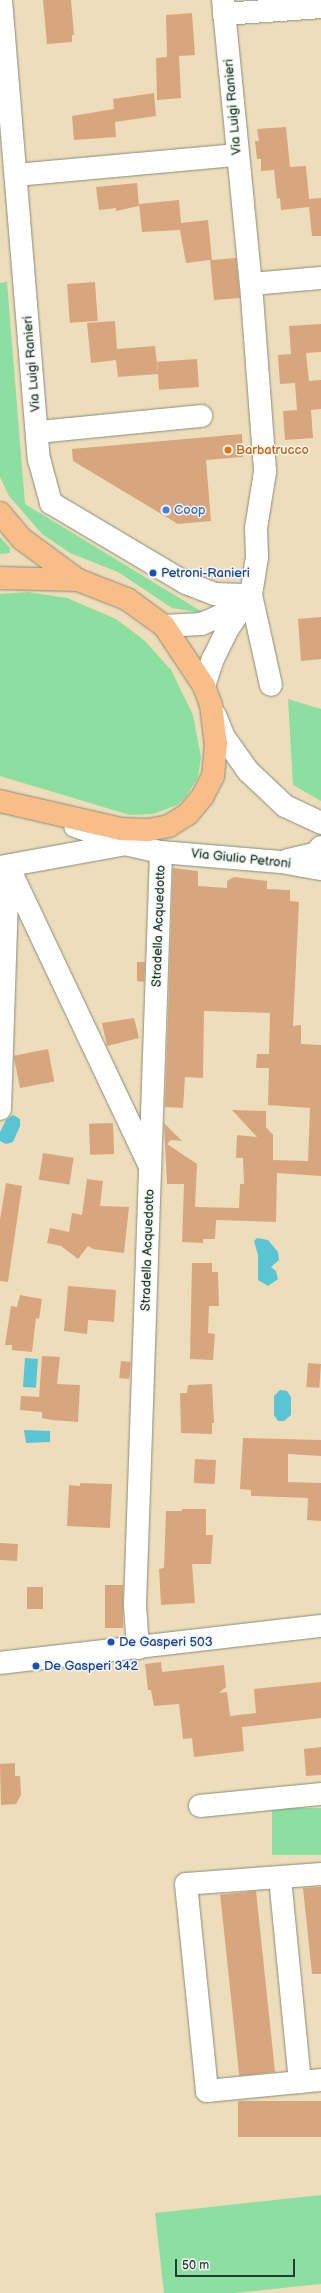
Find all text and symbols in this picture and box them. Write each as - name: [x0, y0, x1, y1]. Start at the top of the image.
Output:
- street label: Via Luigi Ranieri: [221, 58, 245, 156]
- street label: Via Luigi Ranieri: [20, 315, 44, 413]
- place label: Barbatrucco: [236, 442, 309, 458]
- marker: Barbatrucco: [223, 445, 233, 455]
- place label: Coop: [174, 502, 206, 518]
- marker: Coop: [161, 505, 171, 515]
- place label: Petroni-Ranieri: [161, 565, 250, 581]
- marker: Petroni-Ranieri: [148, 568, 158, 578]
- street label: Via Giulio Petroni: [190, 846, 292, 872]
- street label: Stradella Acquedotto: [149, 865, 169, 987]
- street label: Stradella Acquedotto: [138, 1189, 158, 1311]
- place label: De Gasperi 503: [119, 1634, 213, 1650]
- marker: De Gasperi 503: [106, 1637, 116, 1647]
- place label: De Gasperi 342: [44, 1658, 138, 1674]
- marker: De Gasperi 342: [31, 1661, 41, 1671]
- scale bar: [177, 2251, 297, 2277]
- text: 50 m: [182, 2258, 209, 2273]

